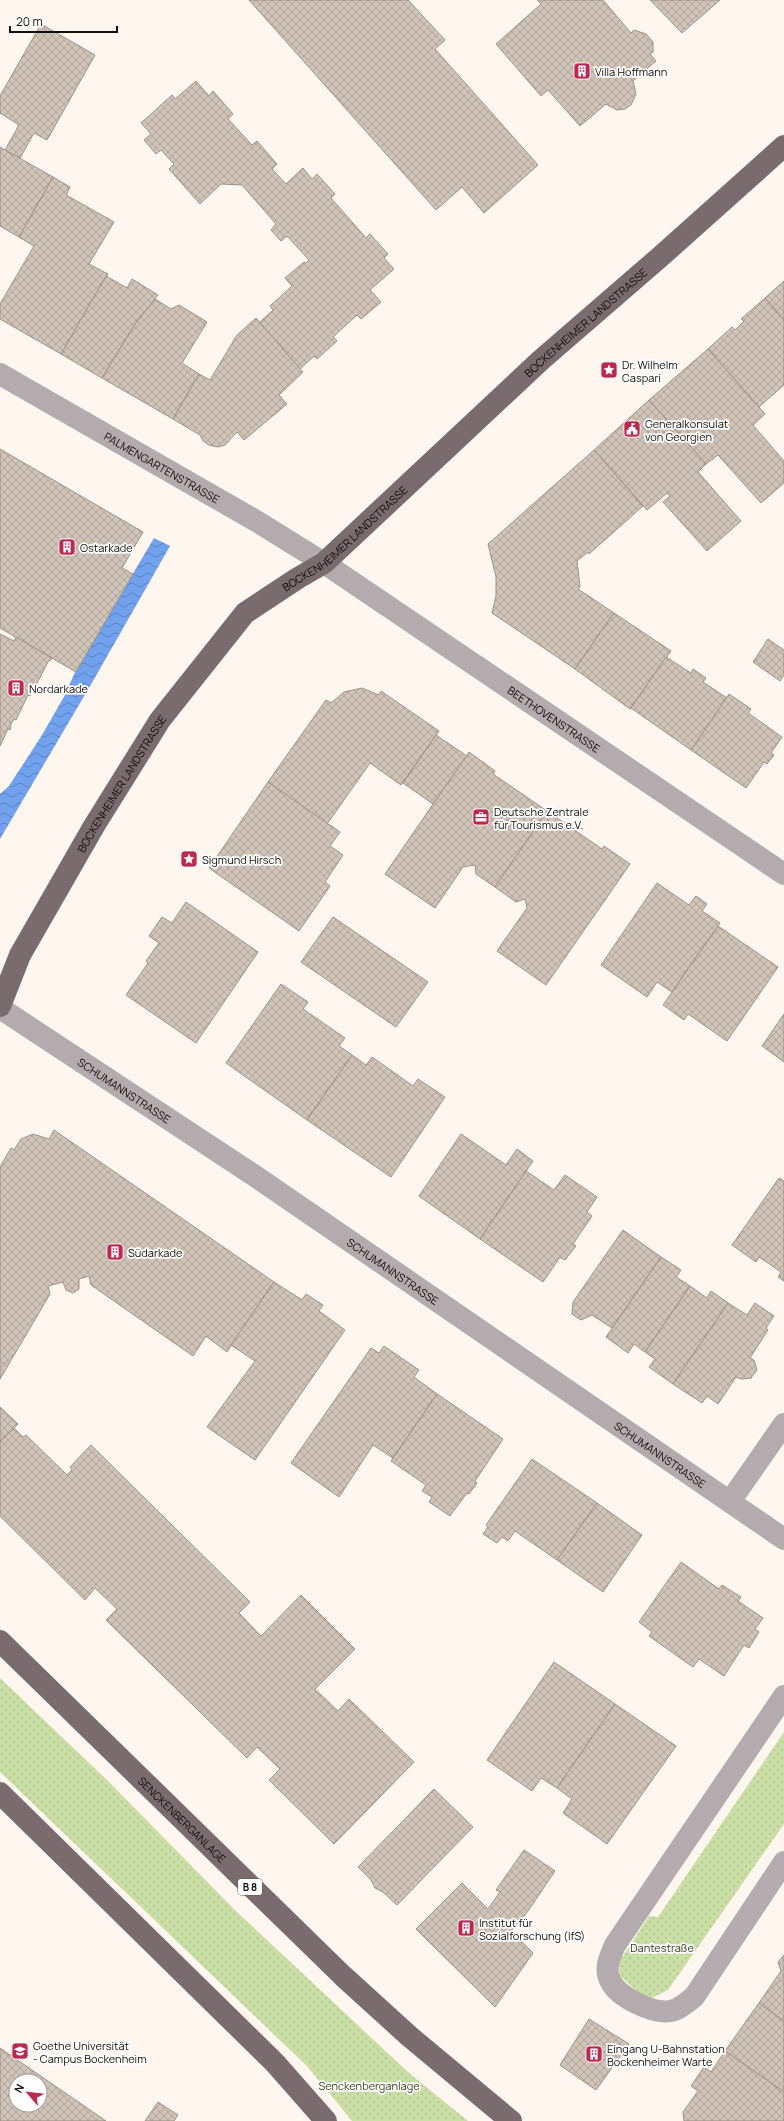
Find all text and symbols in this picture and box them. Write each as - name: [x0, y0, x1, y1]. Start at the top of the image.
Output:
- scale bar: [10, 8, 117, 34]
- text: 20 m: [16, 13, 43, 30]
- building icon: Villa Hoffmann: [572, 61, 592, 81]
- place label: Villa Hoffmann: [595, 64, 667, 79]
- street label: BOCKENHEIMER LANDSTRASSE: [521, 264, 650, 380]
- place label: Dr. Wilhelm Caspari: [622, 357, 678, 385]
- place icon: Dr. Wilhelm Caspari: [599, 360, 619, 380]
- place label: Generalkonsulat von Georgien: [645, 416, 728, 444]
- public building icon: Generalkonsulat von Georgien: [622, 419, 642, 439]
- street label: PALMENGARTENSTRASSE: [102, 428, 223, 506]
- street label: BOCKENHEIMER LANDSTRASSE: [279, 482, 410, 594]
- building icon: Ostarkade: [57, 537, 77, 557]
- place label: Ostarkade: [80, 540, 133, 555]
- building icon: Nordarkade: [6, 678, 26, 698]
- place label: Nordarkade: [29, 681, 89, 696]
- street label: BEETHOVENSTRASSE: [505, 682, 603, 755]
- street label: BOCKENHEIMER LANDSTRASSE: [73, 711, 169, 855]
- place label: Deutsche Zentrale für Tourismus e.V.: [494, 804, 589, 832]
- office icon: Deutsche Zentrale für Tourismus e.V.: [471, 807, 491, 827]
- place icon: Sigmund Hirsch: [179, 849, 199, 869]
- place label: Sigmund Hirsch: [202, 852, 281, 867]
- street label: SCHUMANNSTRASSE: [75, 1054, 174, 1126]
- street label: SCHUMANNSTRASSE: [344, 1234, 442, 1308]
- building icon: Südarkade: [105, 1242, 125, 1262]
- place label: Südarkade: [128, 1245, 183, 1260]
- street label: SCHUMANNSTRASSE: [611, 1417, 709, 1491]
- street label: SENCKENBERGANLAGE: [135, 1773, 230, 1866]
- road number: B 8: [238, 1879, 262, 1895]
- place label: Institut für Sozialforschung (IfS): [479, 1915, 585, 1943]
- building icon: Institut für Sozialforschung (IfS): [456, 1918, 476, 1938]
- park label: Dantestraße: [630, 1940, 694, 1955]
- place label: Goethe Universität - Campus Bockenheim: [33, 2038, 147, 2066]
- school or university icon: Goethe Universität - Campus Bockenheim: [10, 2041, 30, 2061]
- place label: Eingang U-Bahnstation Bockenheimer Warte: [607, 2041, 725, 2069]
- building icon: Eingang U-Bahnstation Bockenheimer Warte: [584, 2044, 604, 2064]
- north arrow: [8, 2073, 48, 2113]
- park label: Senckenberganlage: [318, 2078, 420, 2093]
- text: N: [10, 2081, 27, 2095]

